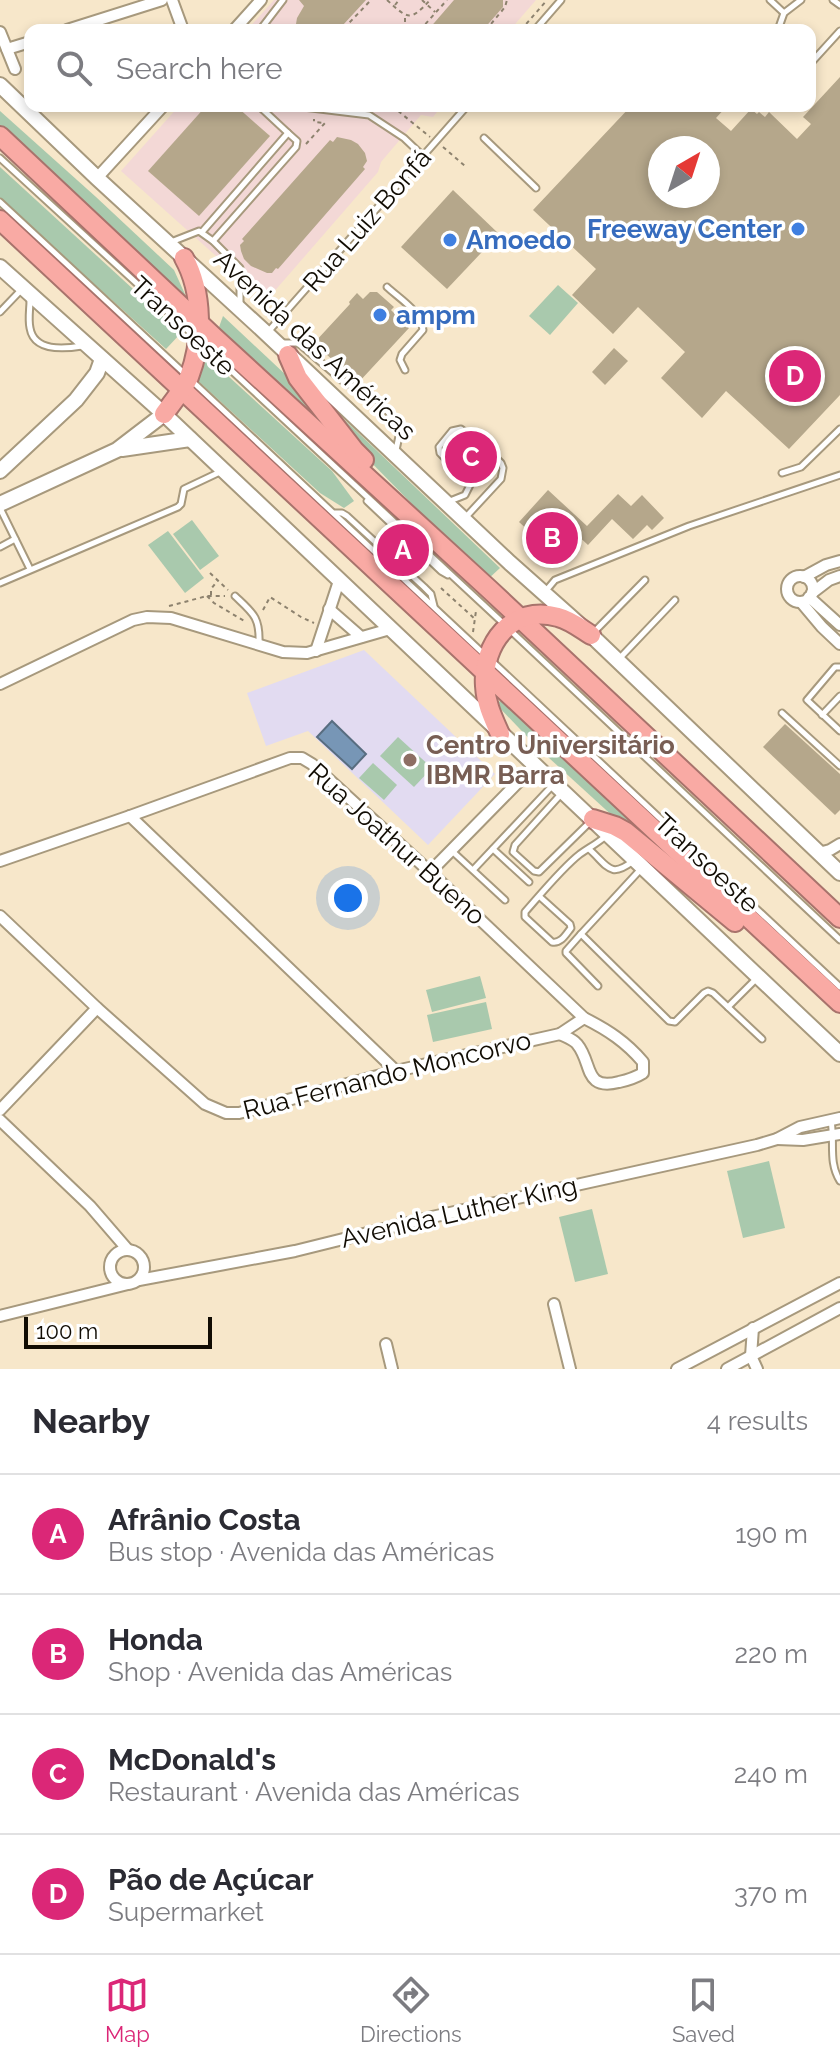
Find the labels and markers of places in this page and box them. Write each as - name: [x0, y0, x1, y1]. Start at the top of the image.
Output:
- place label: Freeway Center: [587, 214, 782, 244]
- marker: Freeway Center: [789, 220, 807, 238]
- place label: Amoedo: [466, 225, 572, 255]
- marker: Amoedo: [441, 231, 459, 249]
- place label: ampm: [396, 300, 476, 330]
- marker: ampm: [371, 306, 389, 324]
- pin: D: [769, 346, 821, 406]
- pin: C: [445, 427, 497, 487]
- pin: B: [526, 508, 578, 568]
- pin: A: [377, 520, 429, 580]
- place label: Centro Universitário IBMR Barra: [426, 730, 675, 790]
- marker: Centro Universitário IBMR Barra: [401, 751, 419, 769]

